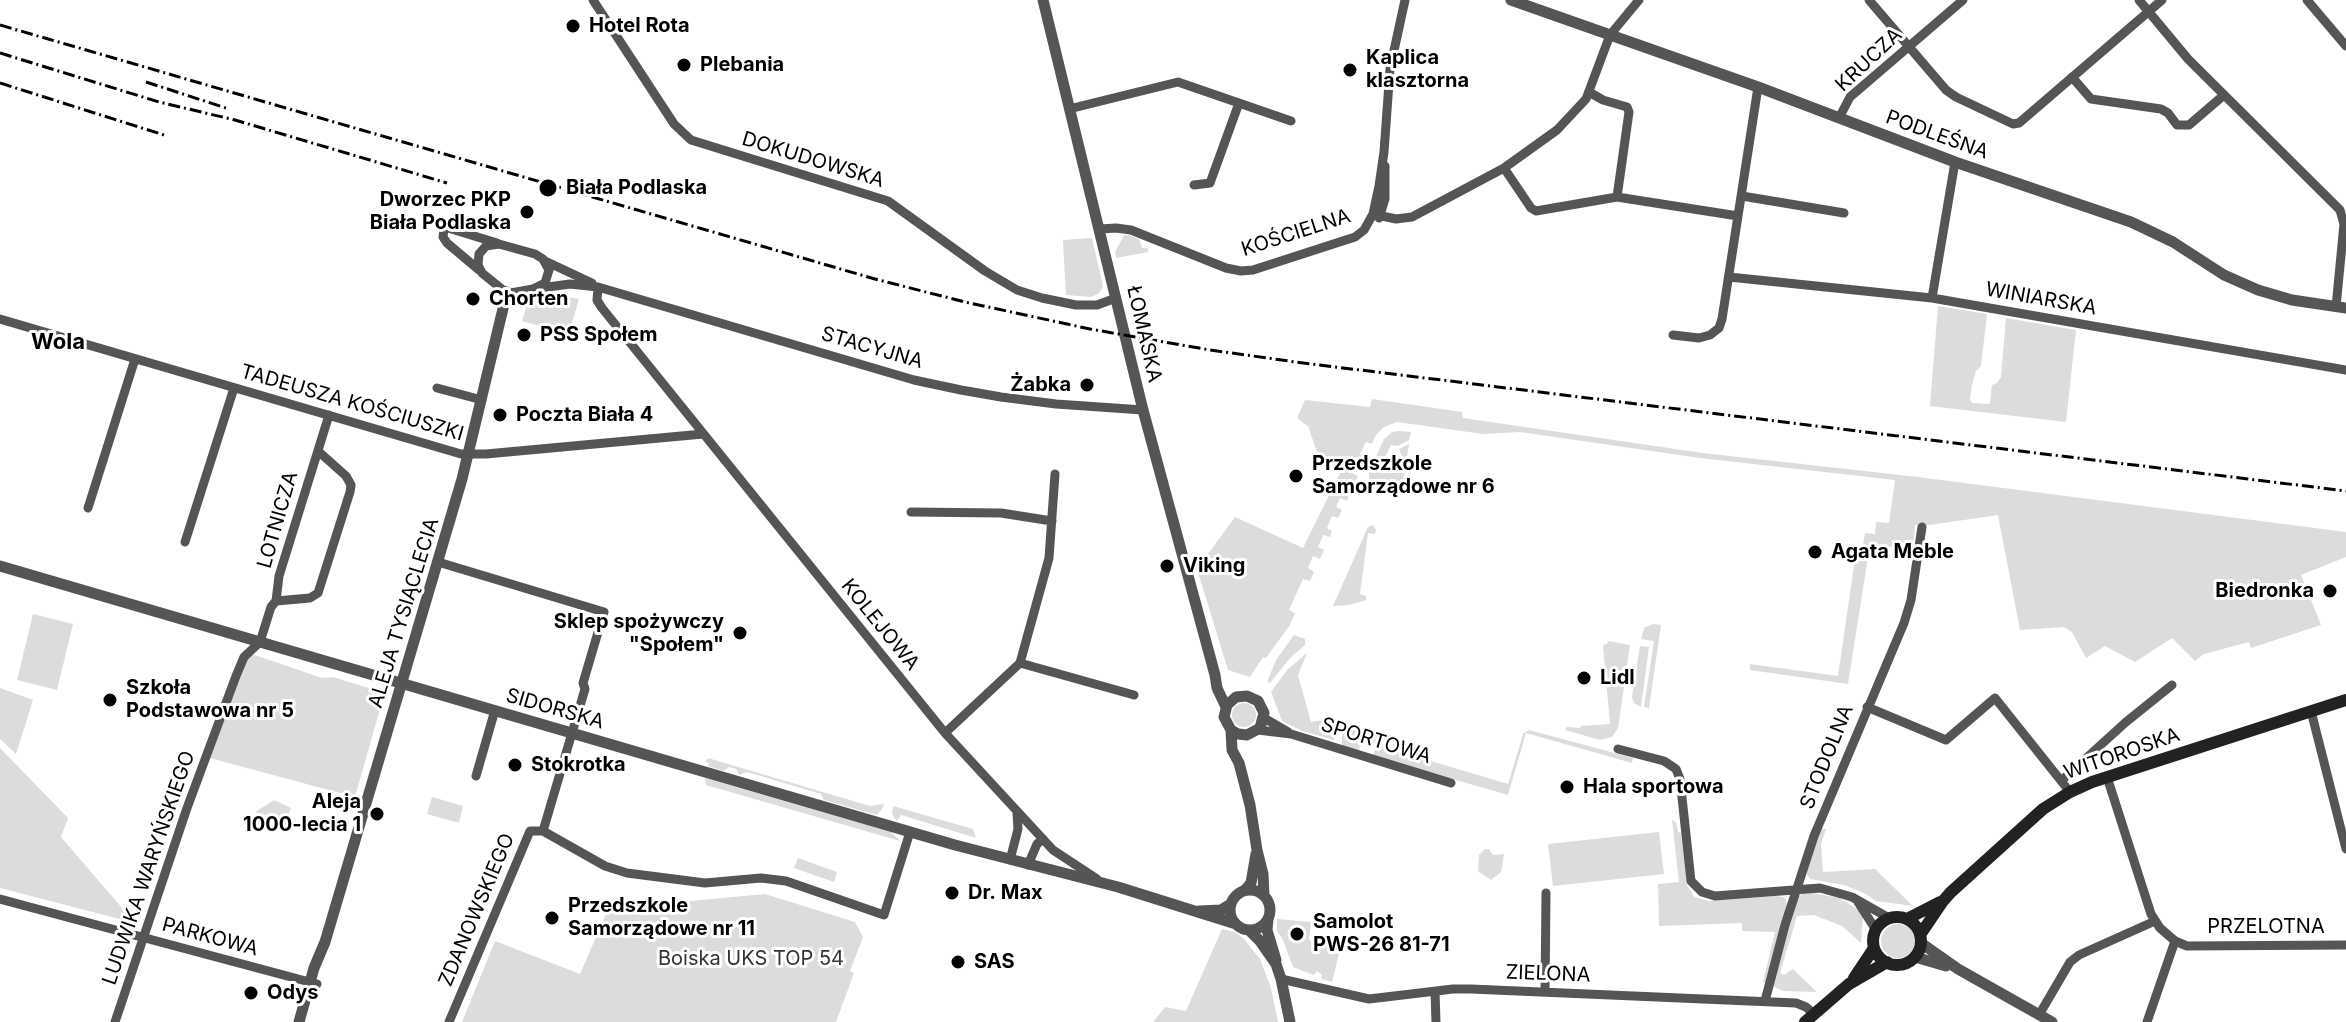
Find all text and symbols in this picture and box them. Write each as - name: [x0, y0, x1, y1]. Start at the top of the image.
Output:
- place label: Hotel Rota: [589, 14, 690, 38]
- marker: Hotel Rota: [564, 17, 582, 35]
- street label: KRUCZA: [1831, 23, 1907, 97]
- place label: Kaplica klasztorna: [1366, 46, 1469, 93]
- place label: Plebania: [700, 53, 784, 77]
- marker: Plebania: [675, 56, 693, 74]
- marker: Kaplica klasztorna: [1341, 61, 1359, 79]
- street label: PODLEŚNA: [1882, 105, 1992, 165]
- street label: DOKUDOWSKA: [739, 127, 887, 193]
- place label: Biała Podlaska: [566, 176, 707, 200]
- marker: Biała Podlaska: [537, 177, 559, 199]
- place label: Dworzec PKP Biała Podlaska: [370, 188, 511, 235]
- marker: Dworzec PKP Biała Podlaska: [518, 203, 536, 221]
- street label: KOŚCIELNA: [1239, 204, 1353, 262]
- street label: WINIARSKA: [1984, 277, 2098, 321]
- street label: ŁOMASKA: [1121, 283, 1167, 385]
- place label: Chorten: [489, 287, 569, 311]
- marker: Chorten: [464, 290, 482, 308]
- street label: STACYJNA: [818, 322, 926, 374]
- place label: PSS Społem: [540, 323, 657, 347]
- marker: PSS Społem: [515, 326, 533, 344]
- district label: Wola: [31, 329, 85, 355]
- street label: TADEUSZA KOŚCIUSZKI: [238, 360, 466, 446]
- place label: Żabka: [1010, 373, 1071, 397]
- marker: Żabka: [1078, 376, 1096, 394]
- place label: Poczta Biała 4: [516, 403, 653, 427]
- marker: Poczta Biała 4: [491, 406, 509, 424]
- place label: Przedszkole Samorządowe nr 6: [1312, 452, 1495, 499]
- marker: Przedszkole Samorządowe nr 6: [1287, 467, 1305, 485]
- street label: LOTNICZA: [253, 469, 303, 571]
- street label: ALEJA TYSIĄCLECIA: [364, 515, 444, 711]
- place label: Agata Meble: [1831, 540, 1954, 564]
- marker: Agata Meble: [1806, 543, 1824, 561]
- place label: Viking: [1183, 554, 1245, 578]
- marker: Viking: [1158, 557, 1176, 575]
- street label: KOLEJOWA: [836, 575, 924, 675]
- place label: Biedronka: [2215, 579, 2314, 603]
- marker: Biedronka: [2321, 582, 2339, 600]
- place label: Sklep spożywczy "Społem": [554, 610, 724, 657]
- marker: Sklep spożywczy "Społem": [731, 624, 749, 642]
- place label: Lidl: [1600, 666, 1635, 690]
- marker: Lidl: [1575, 669, 1593, 687]
- place label: Szkoła Podstawowa nr 5: [126, 676, 294, 723]
- street label: SIDORSKA: [503, 684, 607, 734]
- marker: Szkoła Podstawowa nr 5: [101, 691, 119, 709]
- street label: STODOLNA: [1795, 701, 1859, 813]
- street label: SPORTOWA: [1318, 713, 1434, 769]
- street label: WITOROSKA: [2061, 723, 2183, 785]
- street label: LUDWIKA WARYŃSKIEGO: [98, 748, 200, 988]
- place label: Stokrotka: [531, 753, 626, 777]
- marker: Stokrotka: [506, 756, 524, 774]
- place label: Hala sportowa: [1583, 775, 1724, 799]
- marker: Hala sportowa: [1558, 778, 1576, 796]
- place label: Aleja 1000-lecia 1: [243, 790, 361, 837]
- marker: Aleja 1000-lecia 1: [368, 805, 386, 823]
- street label: ZDANOWSKIEGO: [434, 830, 520, 990]
- place label: Dr. Max: [968, 881, 1043, 905]
- marker: Dr. Max: [943, 884, 961, 902]
- place label: Przedszkole Samorządowe nr 11: [568, 894, 755, 941]
- marker: Przedszkole Samorządowe nr 11: [543, 909, 561, 927]
- place label: Samolot PWS-26 81-71: [1313, 910, 1450, 957]
- street label: PARKOWA: [159, 913, 261, 961]
- street label: PRZELOTNA: [2207, 915, 2325, 939]
- marker: Samolot PWS-26 81-71: [1288, 925, 1306, 943]
- park label: Boiska UKS TOP 54: [658, 947, 844, 971]
- place label: SAS: [974, 950, 1015, 974]
- marker: SAS: [949, 953, 967, 971]
- street label: ZIELONA: [1505, 961, 1591, 987]
- place label: Odys: [267, 981, 318, 1005]
- marker: Odys: [242, 984, 260, 1002]

